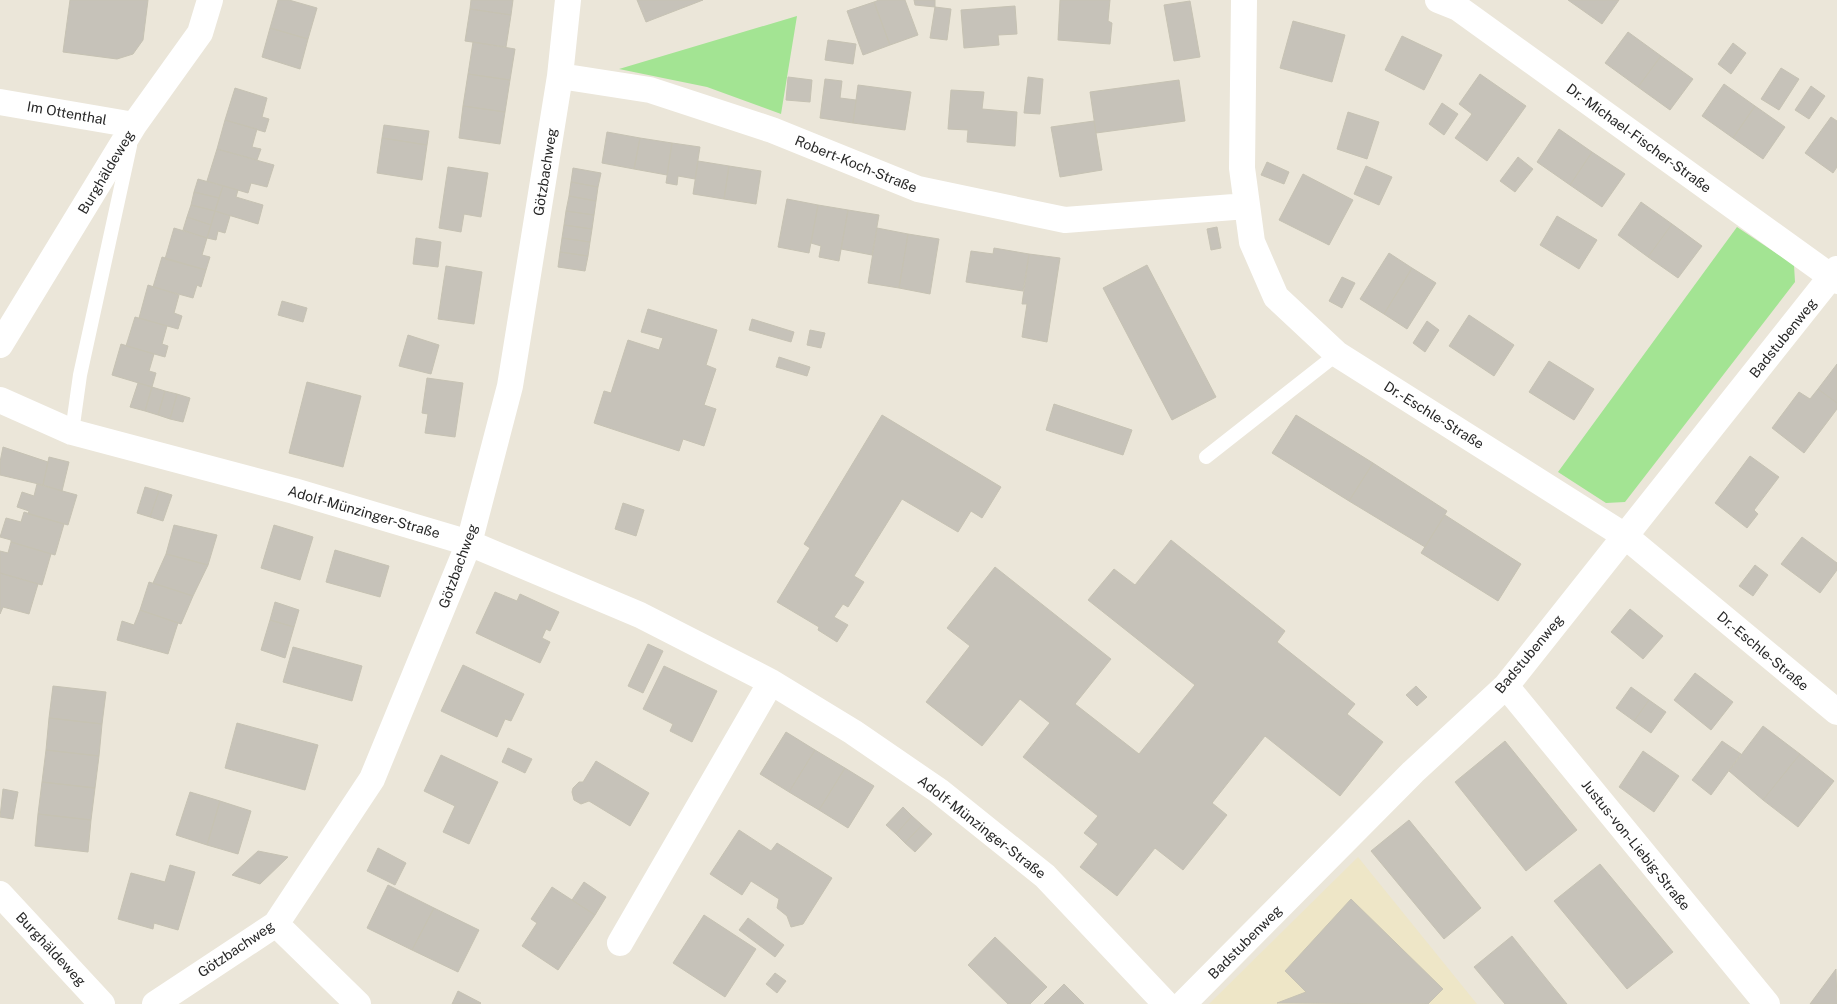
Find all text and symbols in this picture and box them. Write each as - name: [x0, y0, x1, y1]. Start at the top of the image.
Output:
- street label: Dr.-Michael-Fischer-Straße: [1564, 80, 1714, 196]
- street label: Im Ottenthal: [26, 98, 108, 128]
- street label: Burghäldeweg: [75, 127, 137, 217]
- street label: Götzbachweg: [530, 127, 560, 217]
- street label: Robert-Koch-Straße: [793, 132, 920, 196]
- street label: Badstubenweg: [1746, 295, 1820, 381]
- street label: Dr.-Eschle-Straße: [1381, 378, 1487, 452]
- street label: Adolf-Münzinger-Straße: [286, 483, 442, 541]
- street label: Götzbachweg: [435, 521, 481, 610]
- street label: Dr.-Eschle-Straße: [1714, 608, 1812, 694]
- street label: Badstubenweg: [1492, 611, 1567, 696]
- street label: Adolf-Münzinger-Straße: [915, 772, 1049, 882]
- street label: Justus-von-Liebig-Straße: [1579, 777, 1694, 913]
- street label: Badstubenweg: [1205, 902, 1285, 982]
- street label: Burghäldeweg: [13, 909, 89, 989]
- street label: Götzbachweg: [195, 917, 277, 980]

